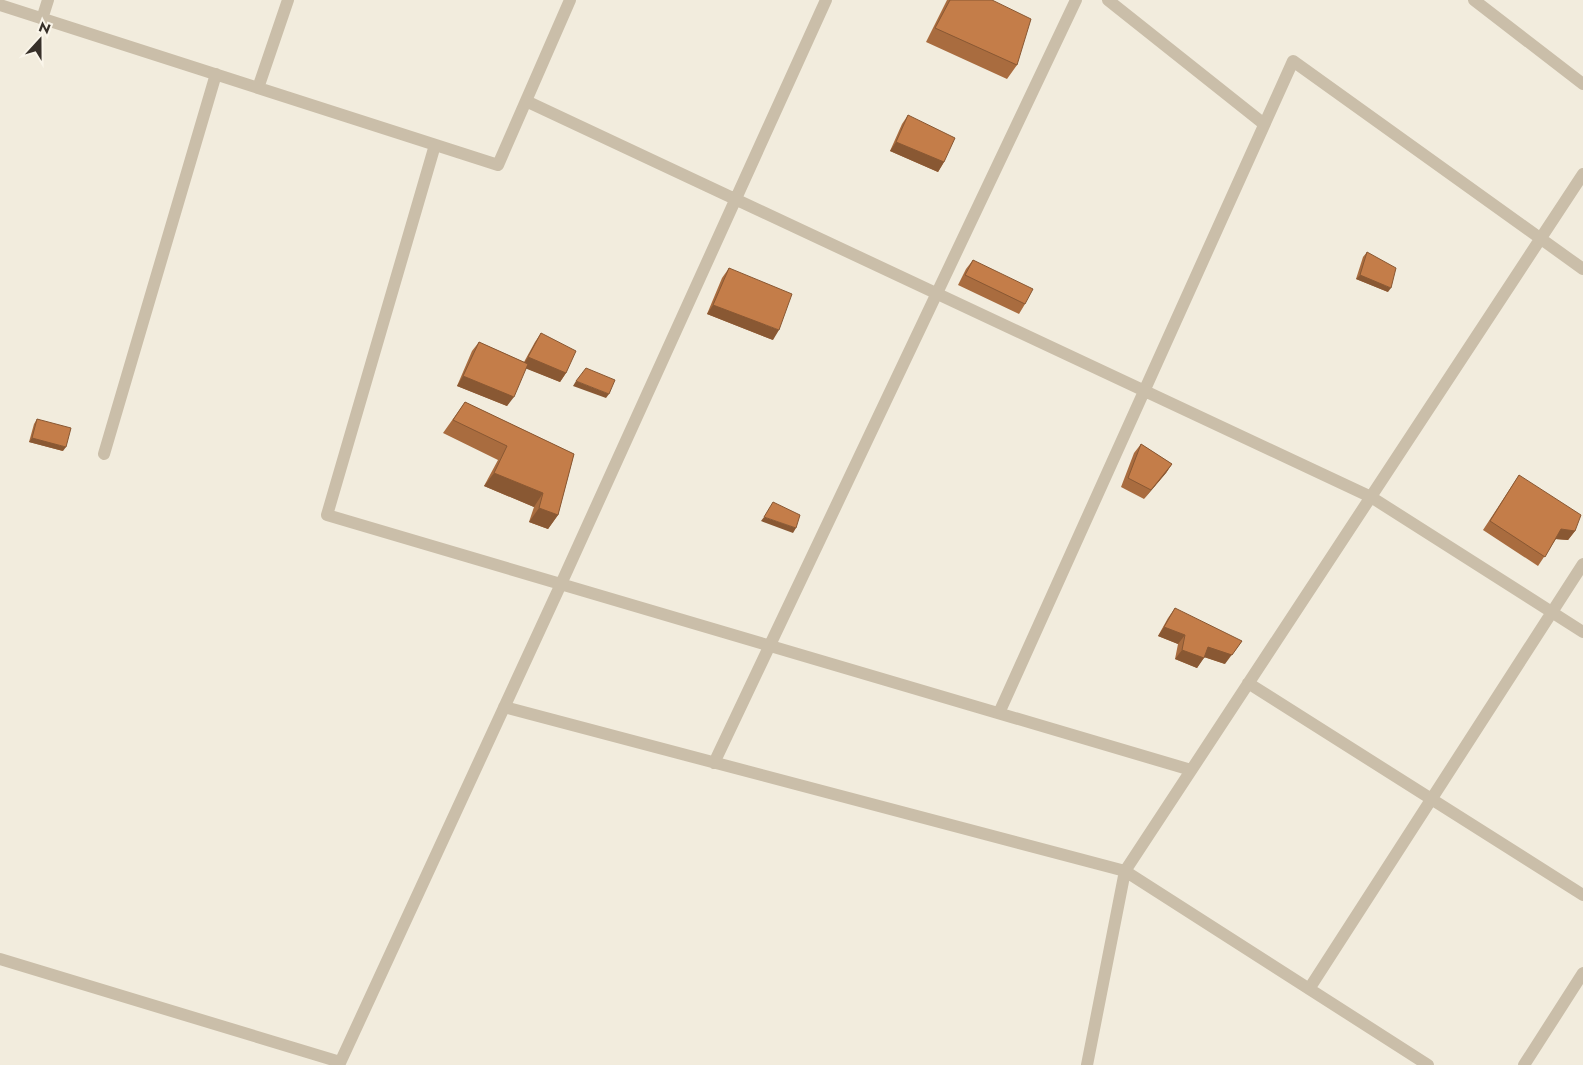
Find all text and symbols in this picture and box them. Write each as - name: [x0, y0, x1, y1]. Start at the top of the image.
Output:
- north arrow: [15, 15, 65, 65]
- text: N: [36, 17, 53, 39]

